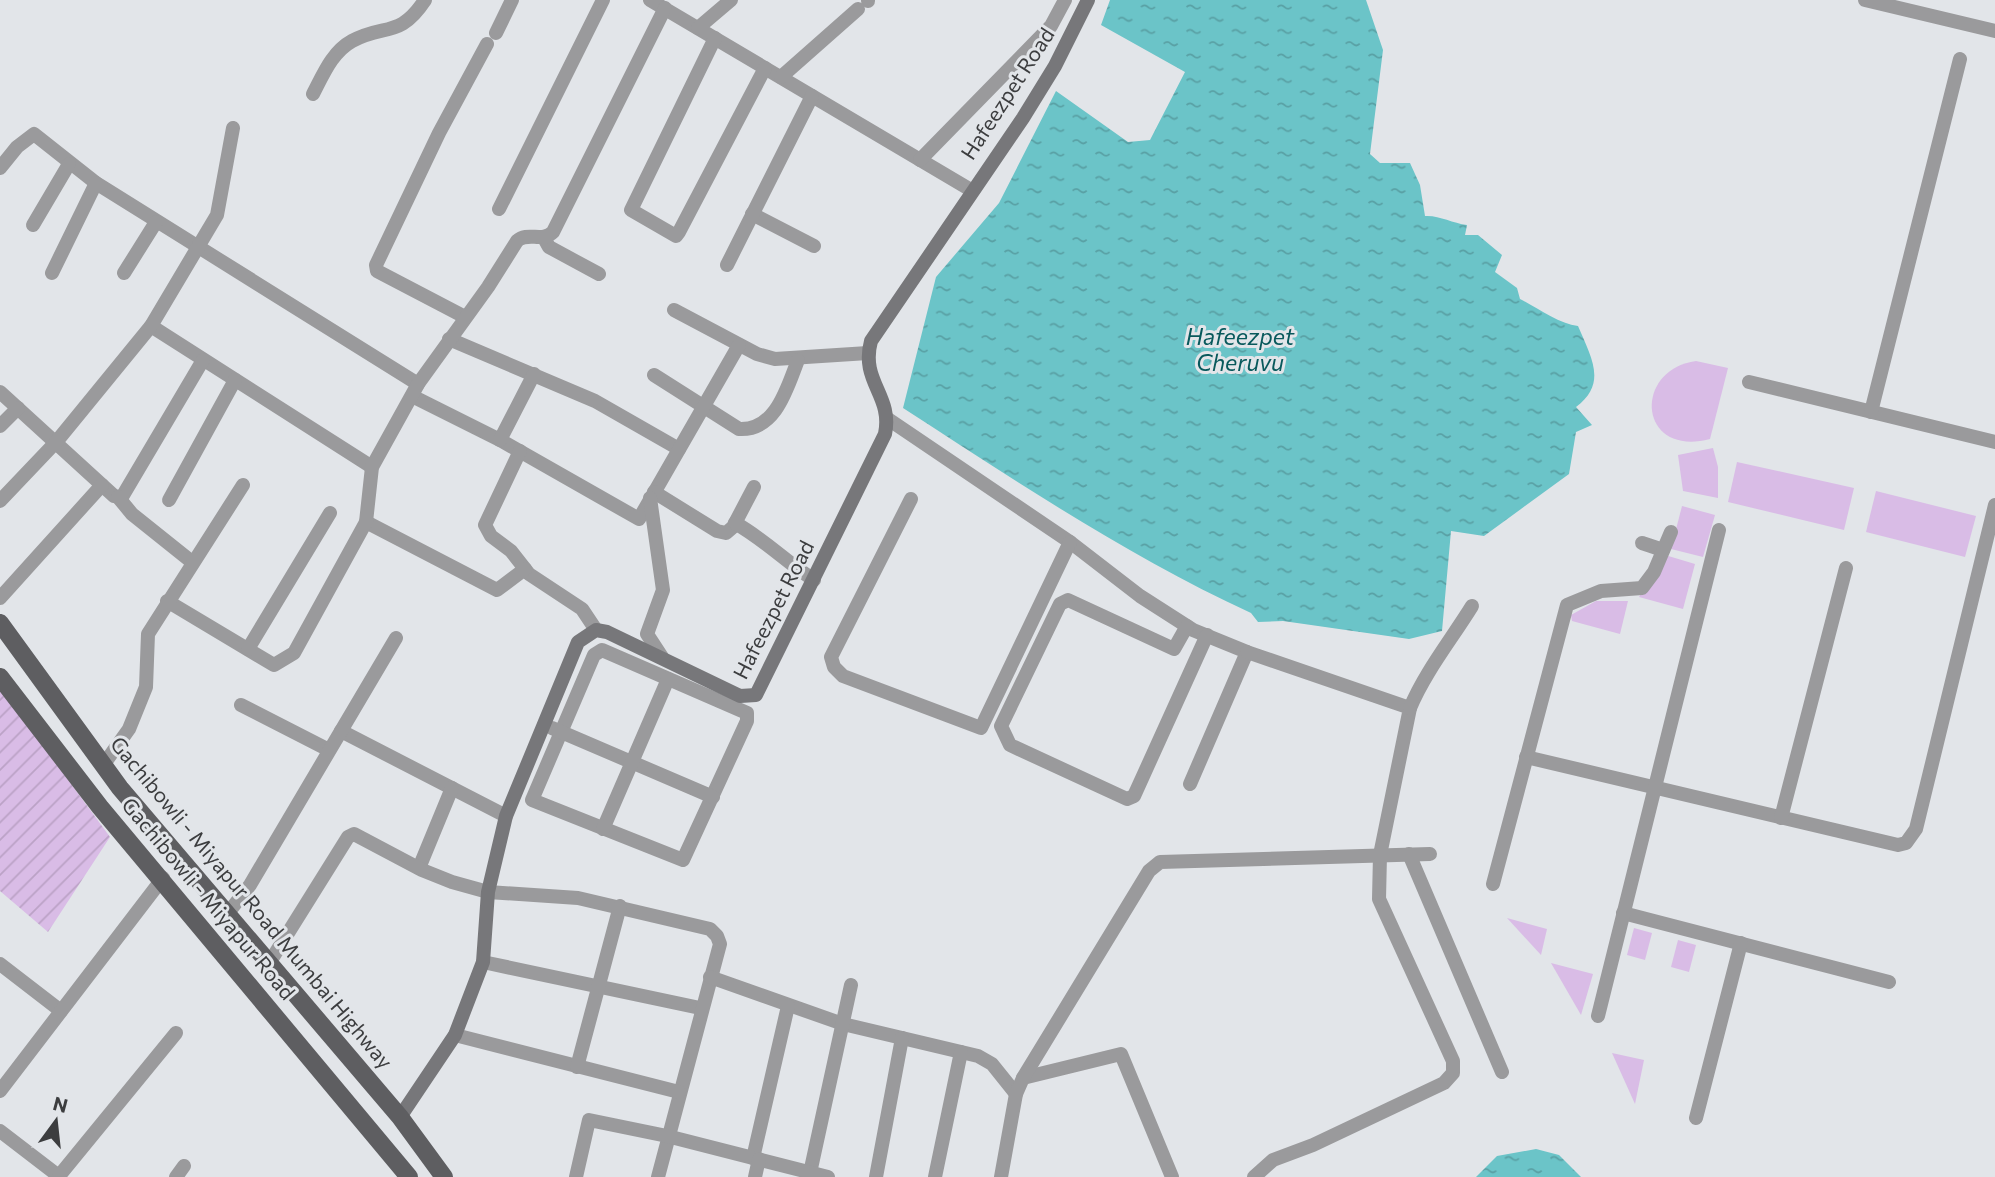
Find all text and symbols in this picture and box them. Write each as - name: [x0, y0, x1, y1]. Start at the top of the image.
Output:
- street label: Hafeezpet Road: [955, 23, 1059, 164]
- water label: Hafeezpet Cheruvu: [1186, 322, 1295, 376]
- street label: Hafeezpet Road: [727, 536, 818, 683]
- street label: Gachibowli - Miyapur Road Mumbai Highway: [106, 731, 399, 1073]
- street label: Gachibowli - Miyapur Road: [117, 792, 301, 1004]
- north arrow: [21, 1086, 91, 1156]
- text: N: [51, 1091, 70, 1117]

